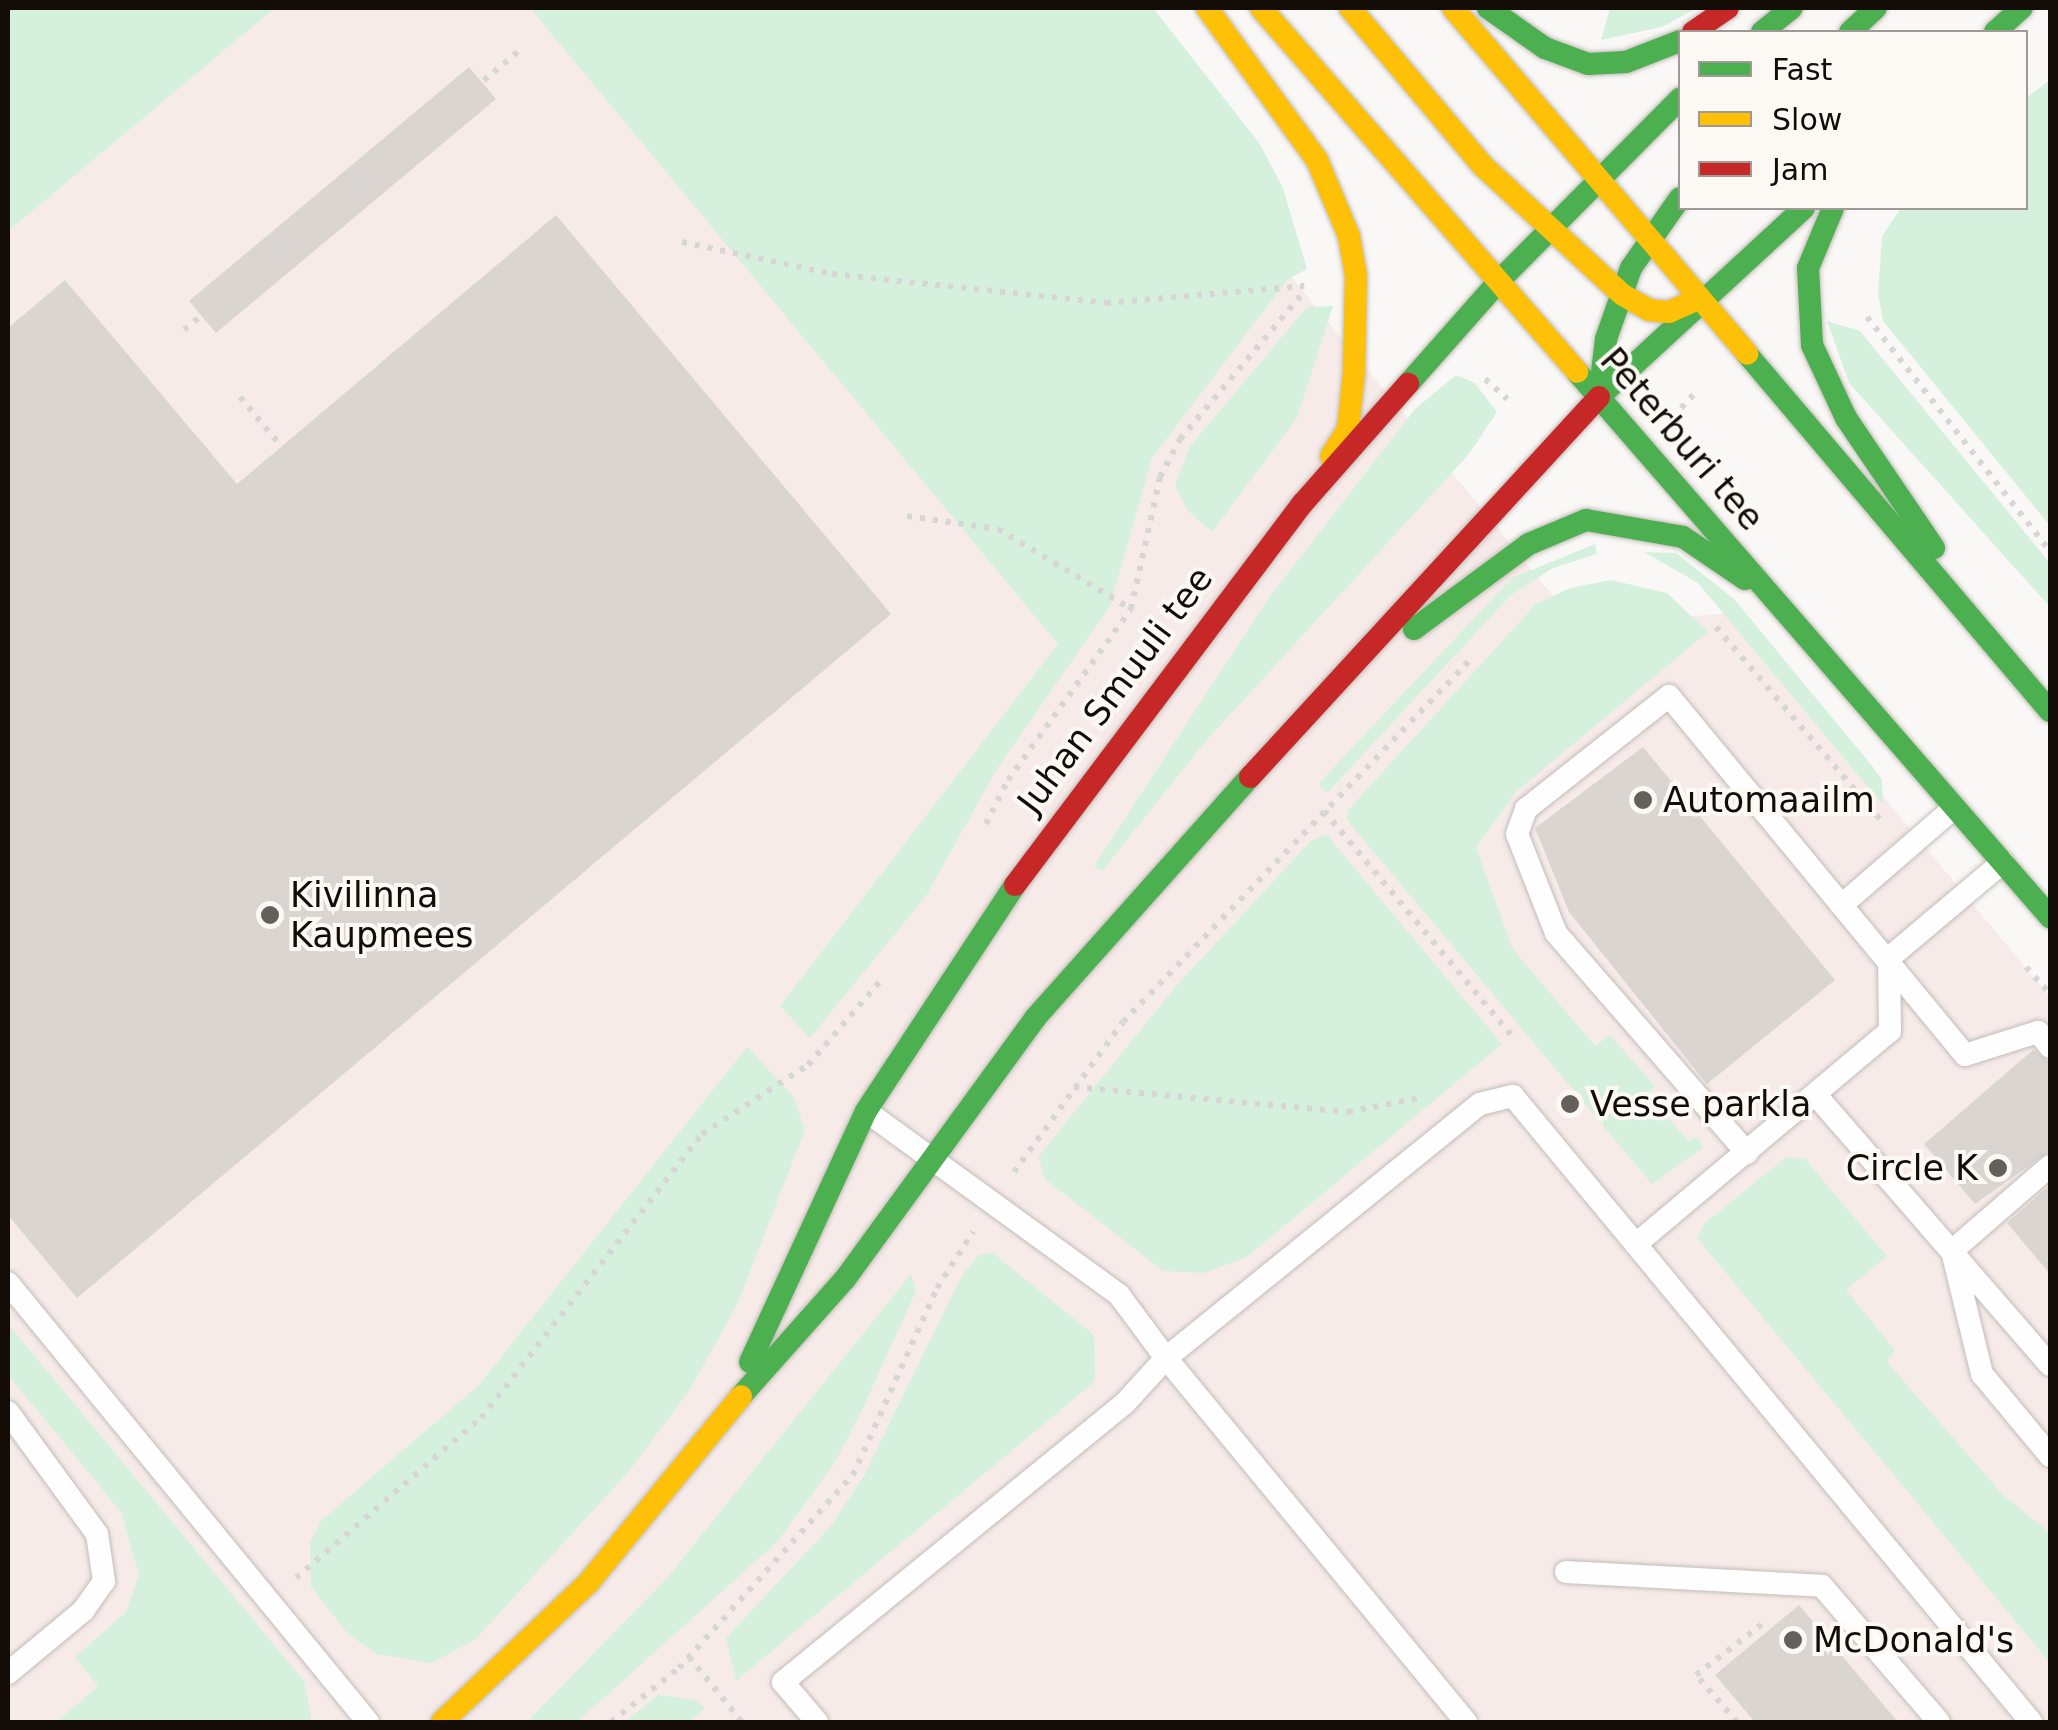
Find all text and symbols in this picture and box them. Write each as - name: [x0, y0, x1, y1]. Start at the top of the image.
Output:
- legend: [1678, 30, 2028, 210]
- text: Fast: [1772, 52, 1832, 87]
- text: Slow: [1772, 102, 1842, 137]
- text: Jam: [1772, 152, 1828, 187]
- street label: Peterburi tee: [1592, 339, 1772, 539]
- street label: Juhan Smuuli tee: [1009, 559, 1221, 821]
- place label: Automaailm: [1663, 779, 1875, 821]
- marker: Automaailm: [1632, 789, 1654, 811]
- place label: Kivilinna Kaupmees: [290, 874, 474, 956]
- marker: Kivilinna Kaupmees: [259, 904, 281, 926]
- place label: Vesse parkla: [1590, 1083, 1811, 1125]
- marker: Vesse parkla: [1559, 1093, 1581, 1115]
- place label: Circle K: [1846, 1147, 1978, 1189]
- marker: Circle K: [1987, 1157, 2009, 1179]
- place label: McDonald's: [1813, 1619, 2014, 1661]
- marker: McDonald's: [1782, 1629, 1804, 1651]

